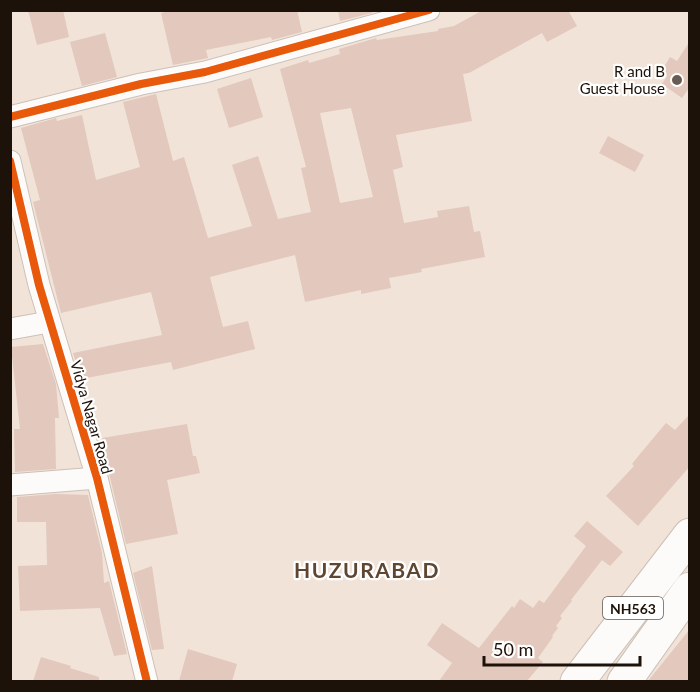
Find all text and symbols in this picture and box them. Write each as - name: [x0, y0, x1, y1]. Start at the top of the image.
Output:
- place label: R and B Guest House: [580, 62, 665, 97]
- marker: R and B Guest House: [670, 73, 684, 87]
- street label: Vidya Nagar Road: [67, 358, 117, 476]
- district label: HUZURABAD: [294, 557, 440, 582]
- road number: NH563: [603, 597, 663, 619]
- scale bar: [484, 629, 640, 667]
- text: 50 m: [493, 638, 533, 660]

